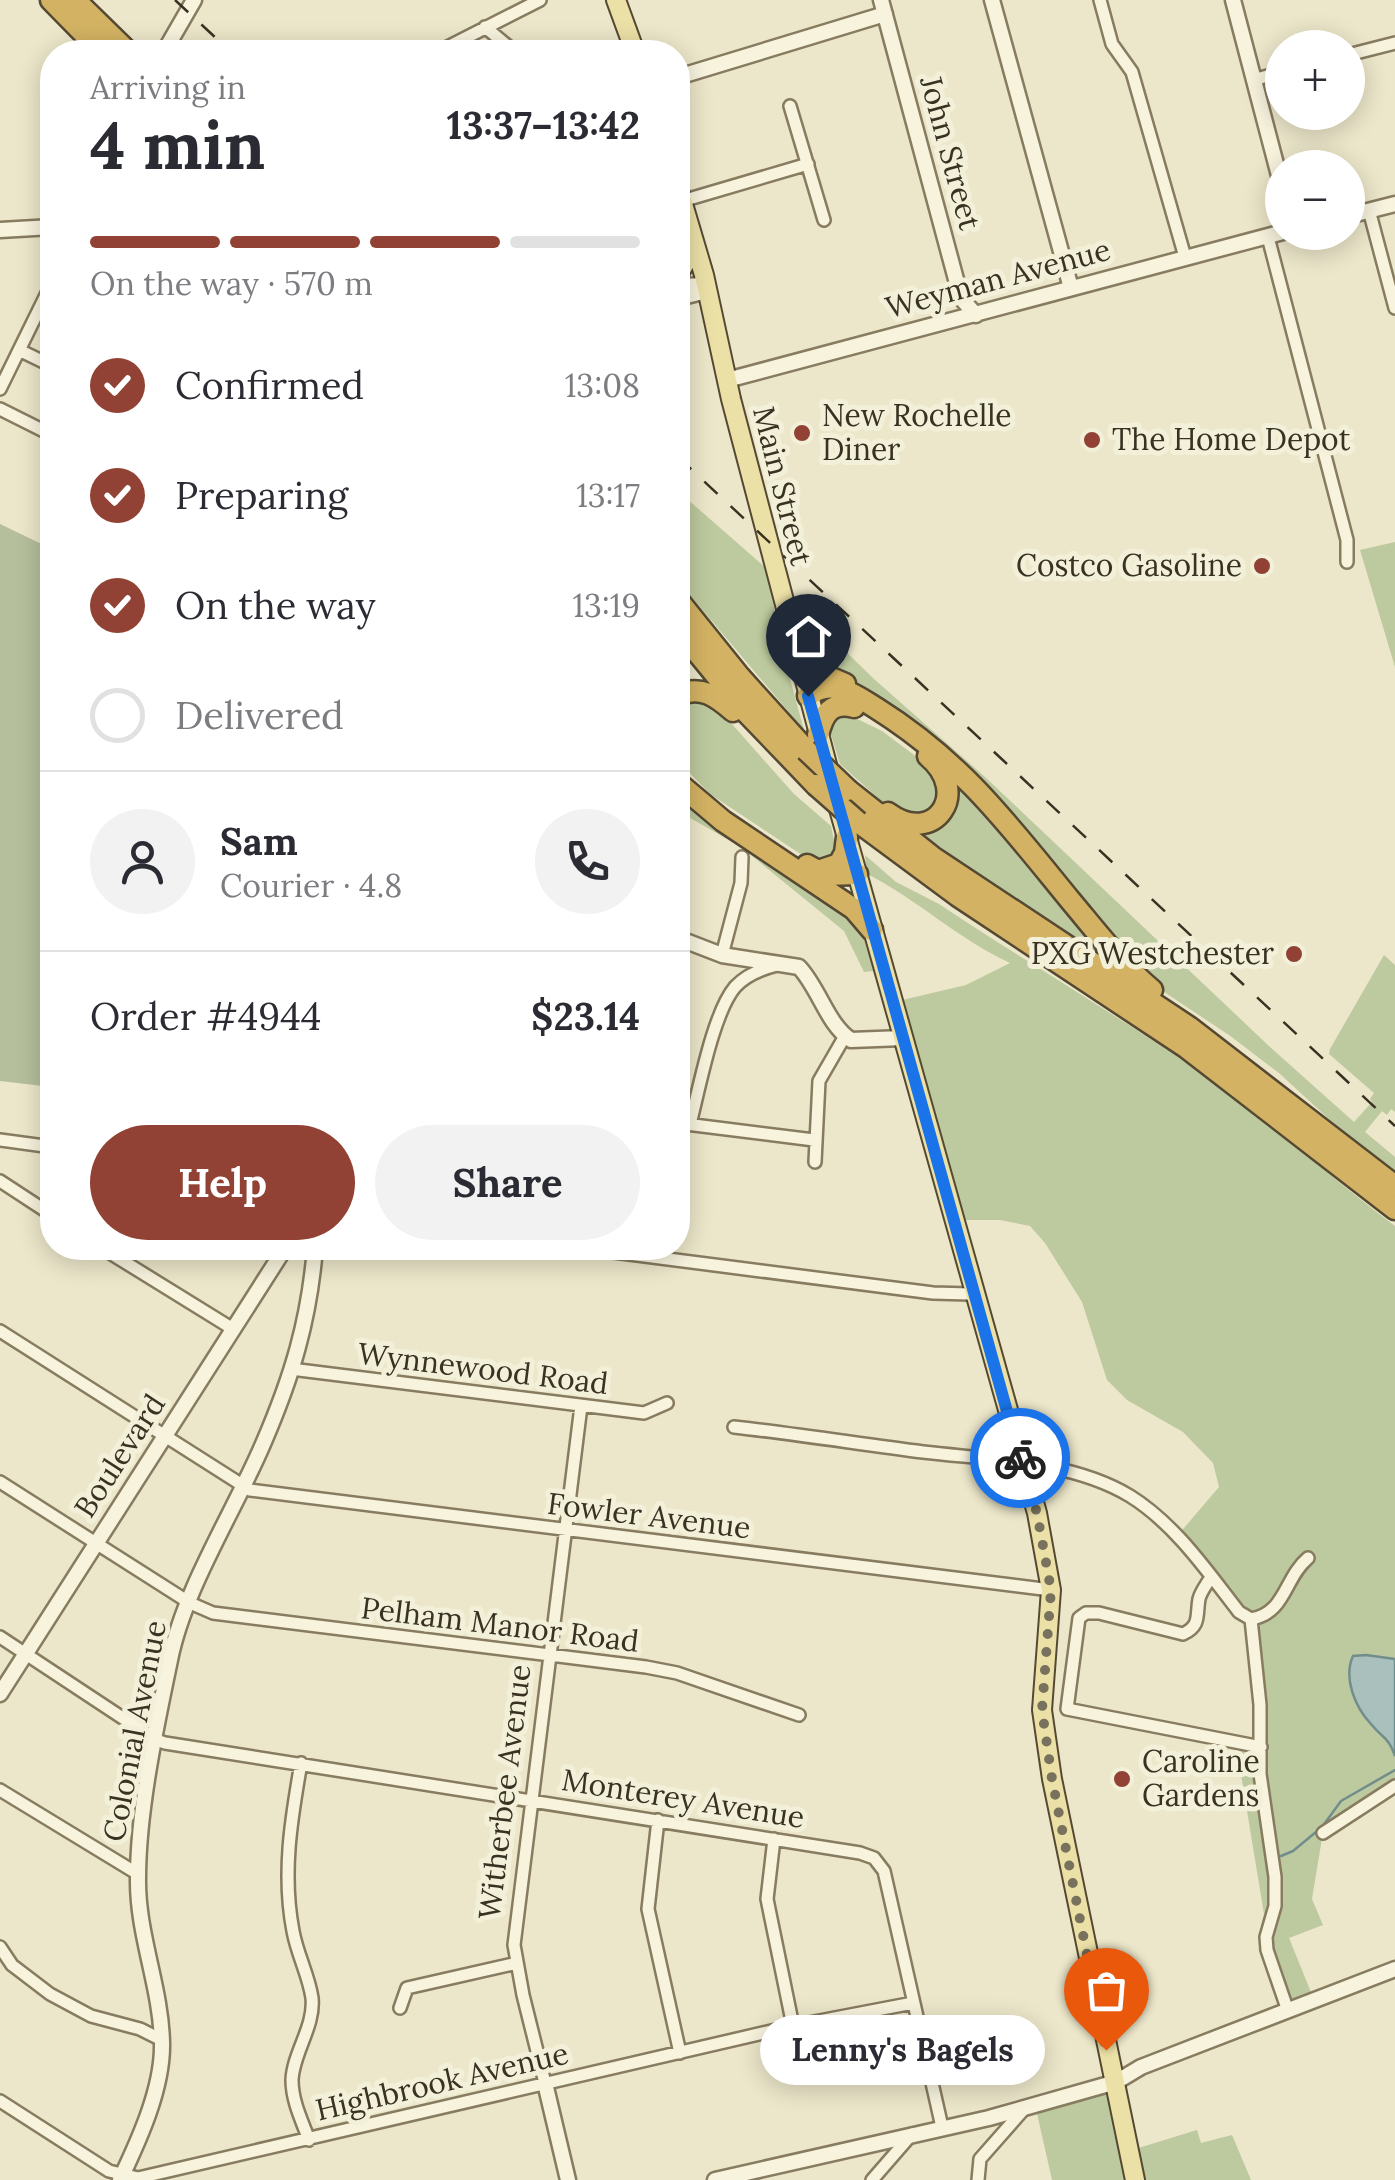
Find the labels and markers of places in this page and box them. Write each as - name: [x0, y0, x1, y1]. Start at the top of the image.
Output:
- place label: New Rochelle Diner: [822, 396, 1012, 468]
- place label: The Home Depot: [1112, 420, 1351, 458]
- marker: New Rochelle Diner: [791, 422, 813, 444]
- marker: The Home Depot: [1081, 429, 1103, 451]
- place label: Costco Gasoline: [1016, 546, 1242, 584]
- marker: Costco Gasoline: [1251, 555, 1273, 577]
- pin: [766, 594, 851, 697]
- place label: PXG Westchester: [1031, 934, 1274, 972]
- marker: PXG Westchester: [1283, 943, 1305, 965]
- place label: Caroline Gardens: [1142, 1742, 1260, 1814]
- marker: Caroline Gardens: [1111, 1768, 1133, 1790]
- pin: [1064, 1948, 1149, 2051]
- callout: Lenny's Bagels: [761, 2015, 1046, 2085]

